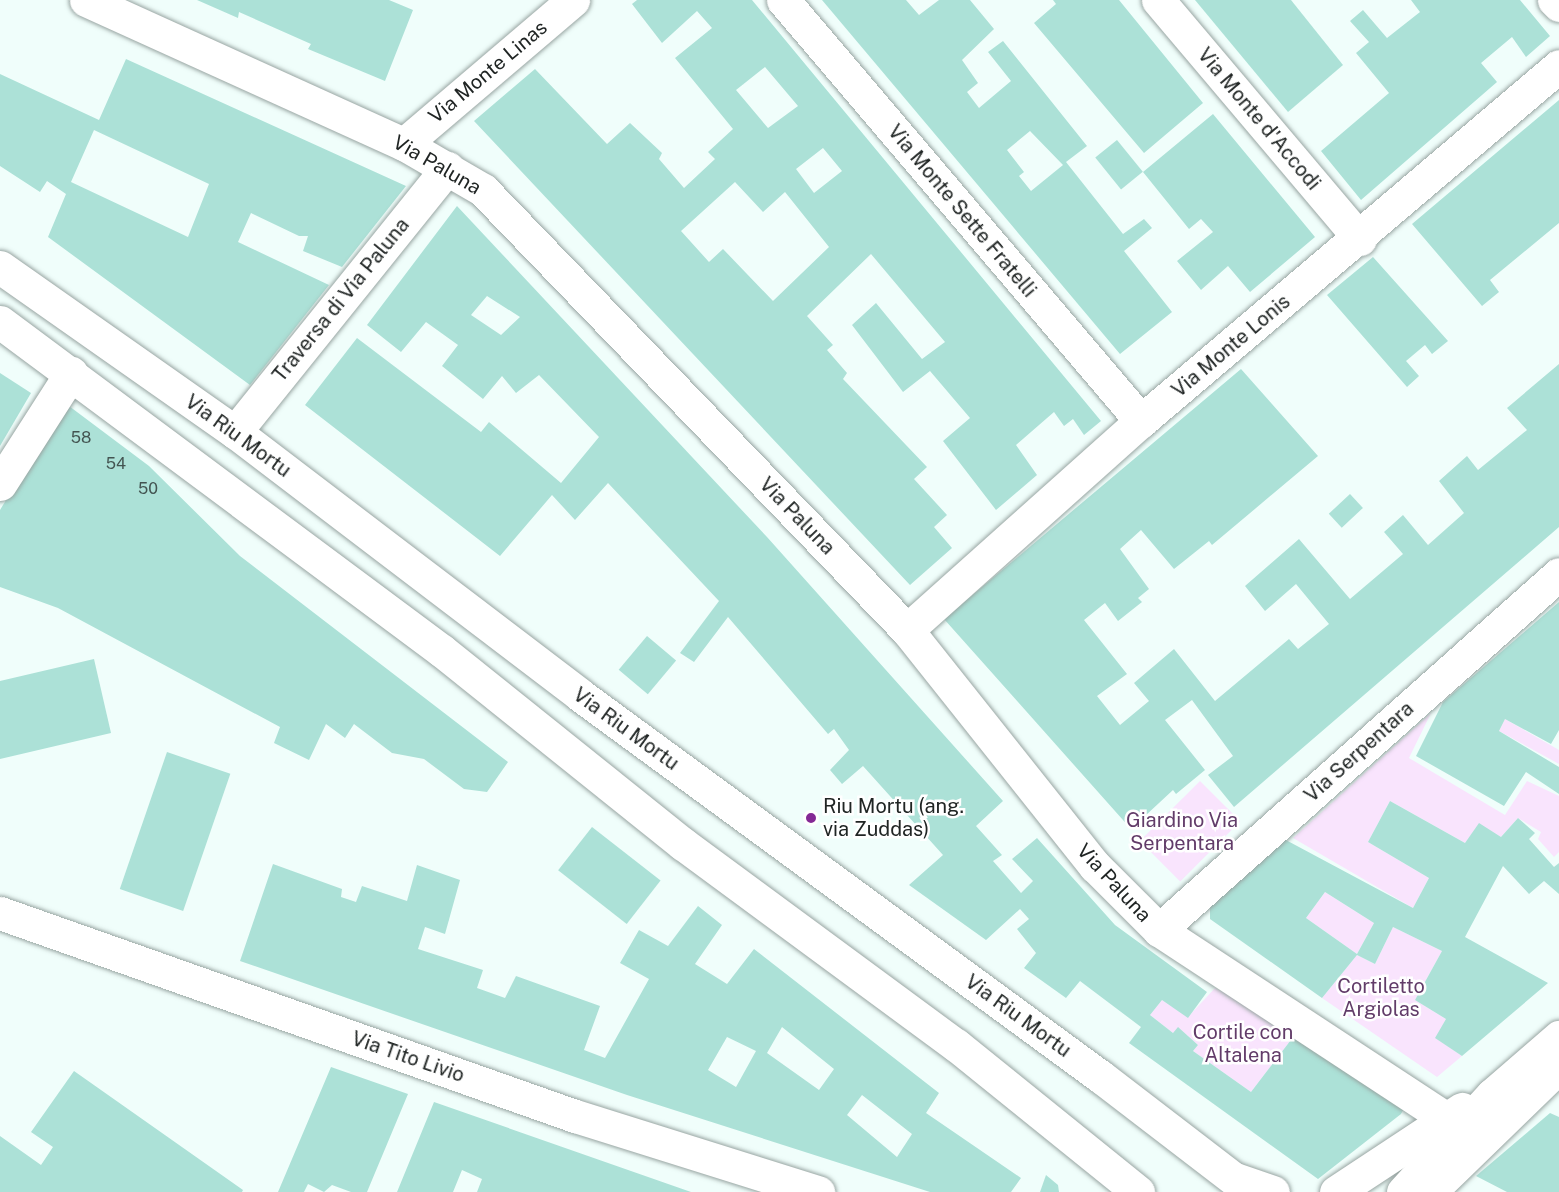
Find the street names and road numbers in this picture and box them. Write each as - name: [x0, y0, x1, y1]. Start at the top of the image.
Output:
- street label: Via Monte Linas: [424, 15, 552, 129]
- street label: Via Monte d'Accodi: [1192, 43, 1326, 195]
- street label: Via Monte Sette Fratelli: [883, 120, 1041, 302]
- street label: Via Paluna: [389, 130, 485, 200]
- street label: Traversa di Via Paluna: [267, 213, 415, 387]
- street label: Via Monte Lonis: [1167, 290, 1295, 402]
- street label: Via Riu Mortu: [180, 390, 296, 482]
- street label: Via Paluna: [754, 472, 840, 560]
- street label: Via Riu Mortu: [568, 683, 684, 775]
- street label: Via Serpentara: [1300, 697, 1418, 807]
- street label: Via Paluna: [1072, 839, 1156, 927]
- street label: Via Riu Mortu: [960, 970, 1076, 1062]
- street label: Via Tito Livio: [348, 1026, 468, 1088]

